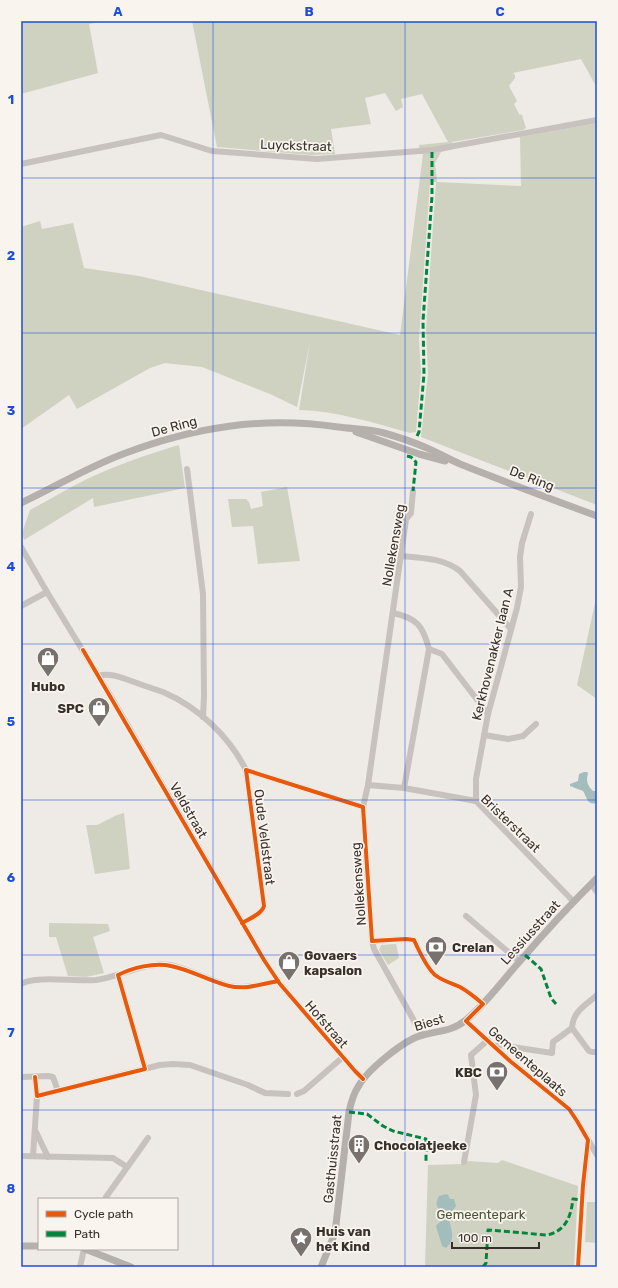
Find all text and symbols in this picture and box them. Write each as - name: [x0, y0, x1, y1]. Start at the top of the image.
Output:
- text: A: [113, 4, 123, 19]
- text: B: [304, 4, 314, 19]
- text: C: [495, 4, 505, 19]
- text: 1: [8, 92, 14, 107]
- street label: Luyckstraat: [260, 137, 332, 154]
- text: 2: [7, 248, 15, 263]
- text: 3: [7, 403, 16, 418]
- street label: De Ring: [150, 413, 199, 441]
- street label: De Ring: [507, 463, 556, 495]
- street label: Nollekensweg: [379, 503, 409, 588]
- text: 4: [7, 559, 16, 574]
- street label: Kerkhovenakker laan A: [469, 586, 516, 722]
- shop icon: Hubo: [35, 645, 61, 678]
- place label: Hubo: [31, 679, 65, 694]
- shop icon: SPC: [86, 695, 112, 728]
- place label: SPC: [57, 701, 84, 716]
- text: 5: [7, 714, 15, 729]
- street label: Veldstraat: [167, 780, 211, 841]
- street label: Oude Veldstraat: [251, 788, 278, 886]
- street label: Bristerstraat: [478, 791, 543, 855]
- street label: Nollekensweg: [348, 842, 370, 926]
- text: 6: [7, 870, 16, 885]
- street label: Lessiusstraat: [498, 897, 563, 968]
- bank icon: Crelan: [423, 934, 449, 967]
- place label: Crelan: [452, 940, 494, 955]
- place label: Govaers kapsalon: [304, 948, 362, 978]
- shop icon: Govaers kapsalon: [276, 949, 302, 982]
- street label: Hofstraat: [302, 998, 351, 1051]
- street label: Biest: [412, 1011, 446, 1034]
- street label: Gemeenteplaats: [485, 1023, 570, 1100]
- text: 7: [7, 1025, 15, 1040]
- bank icon: KBC: [484, 1059, 510, 1092]
- place label: KBC: [455, 1065, 482, 1080]
- street label: Gasthuisstraat: [320, 1114, 345, 1204]
- building icon: Chocolatjeeke: [346, 1132, 372, 1165]
- place label: Chocolatjeeke: [374, 1138, 467, 1153]
- text: 8: [7, 1181, 16, 1196]
- legend: [38, 1198, 178, 1250]
- text: Cycle path: [74, 1207, 133, 1221]
- park label: Gemeentepark: [437, 1207, 526, 1222]
- place label: Huis van het Kind: [316, 1224, 371, 1254]
- scale bar: [452, 1224, 539, 1250]
- place icon: Huis van het Kind: [288, 1225, 314, 1258]
- text: Path: [74, 1227, 100, 1241]
- text: 100 m: [458, 1231, 492, 1245]

